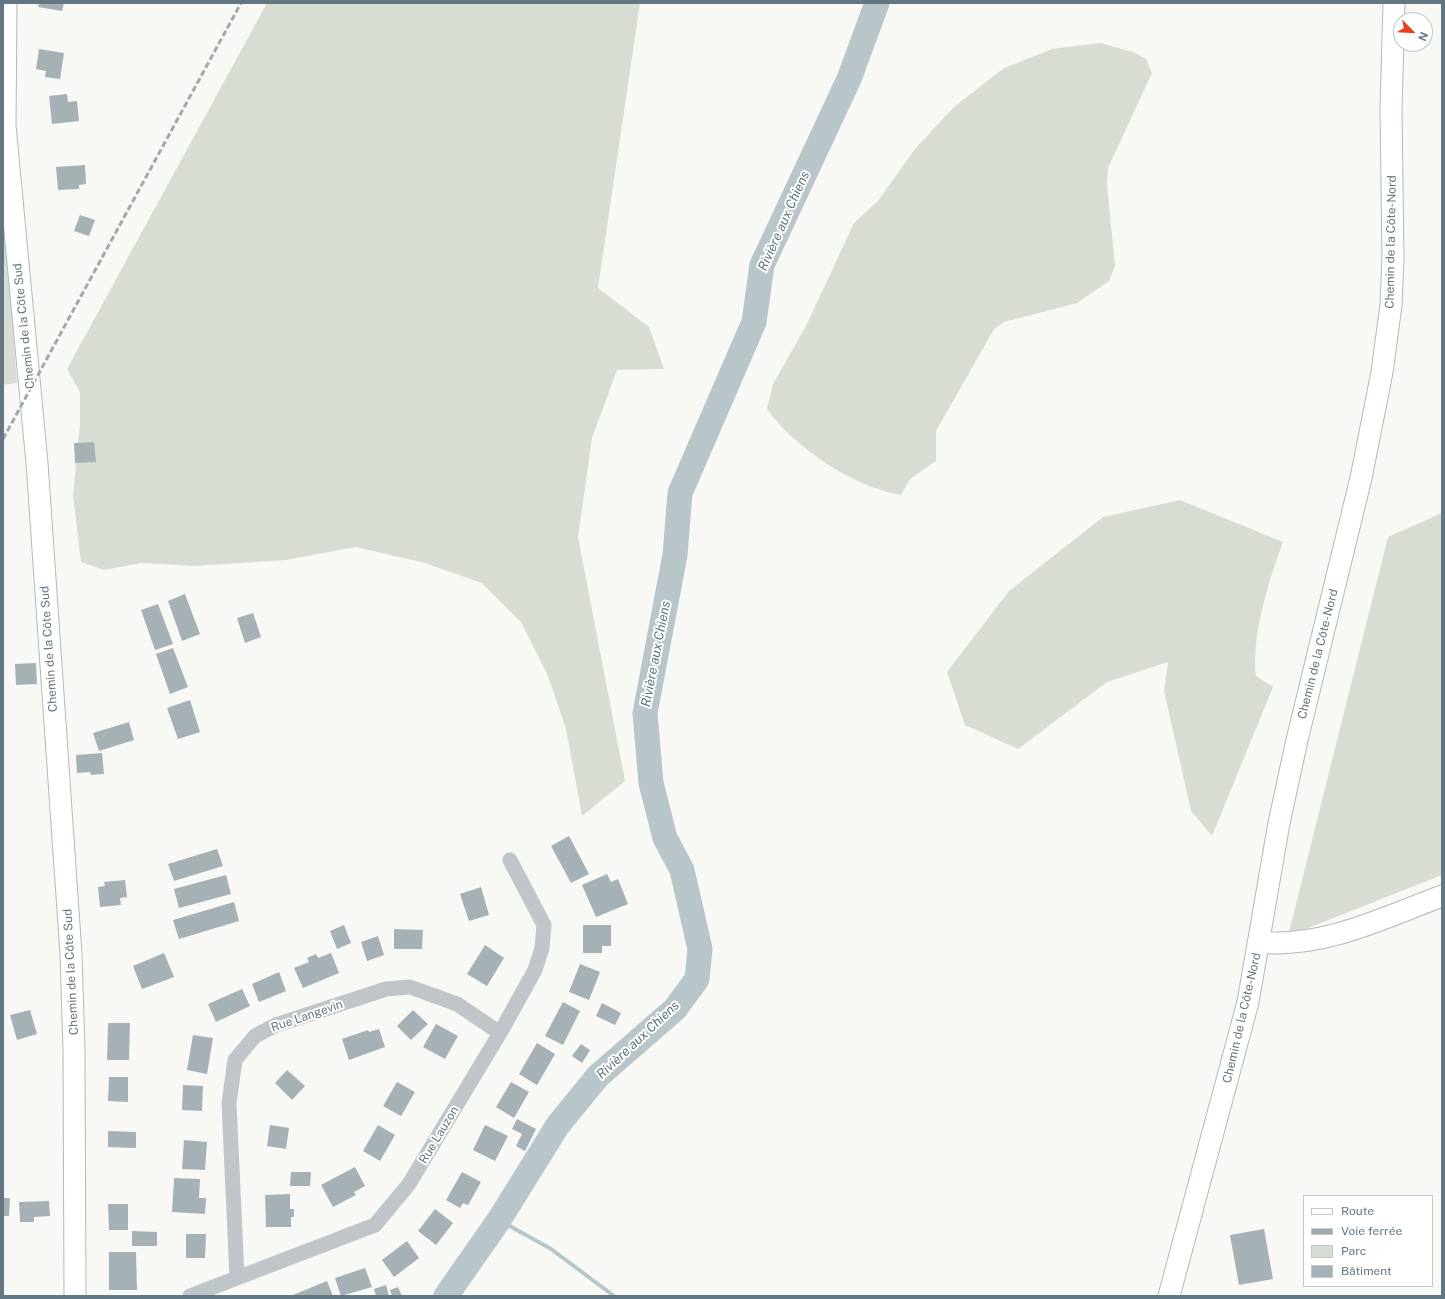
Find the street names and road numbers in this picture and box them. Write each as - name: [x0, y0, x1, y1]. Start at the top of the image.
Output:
- street label: Chemin de la Côte-Nord: [1383, 175, 1399, 309]
- street label: Chemin de la Côte Sud: [10, 262, 38, 390]
- street label: Chemin de la Côte Sud: [37, 585, 61, 713]
- street label: Chemin de la Côte-Nord: [1295, 588, 1341, 720]
- street label: Chemin de la Côte Sud: [61, 909, 81, 1035]
- street label: Chemin de la Côte-Nord: [1220, 951, 1264, 1085]
- street label: Rue Langevin: [269, 997, 345, 1035]
- street label: Rue Lauzon: [416, 1104, 462, 1166]

